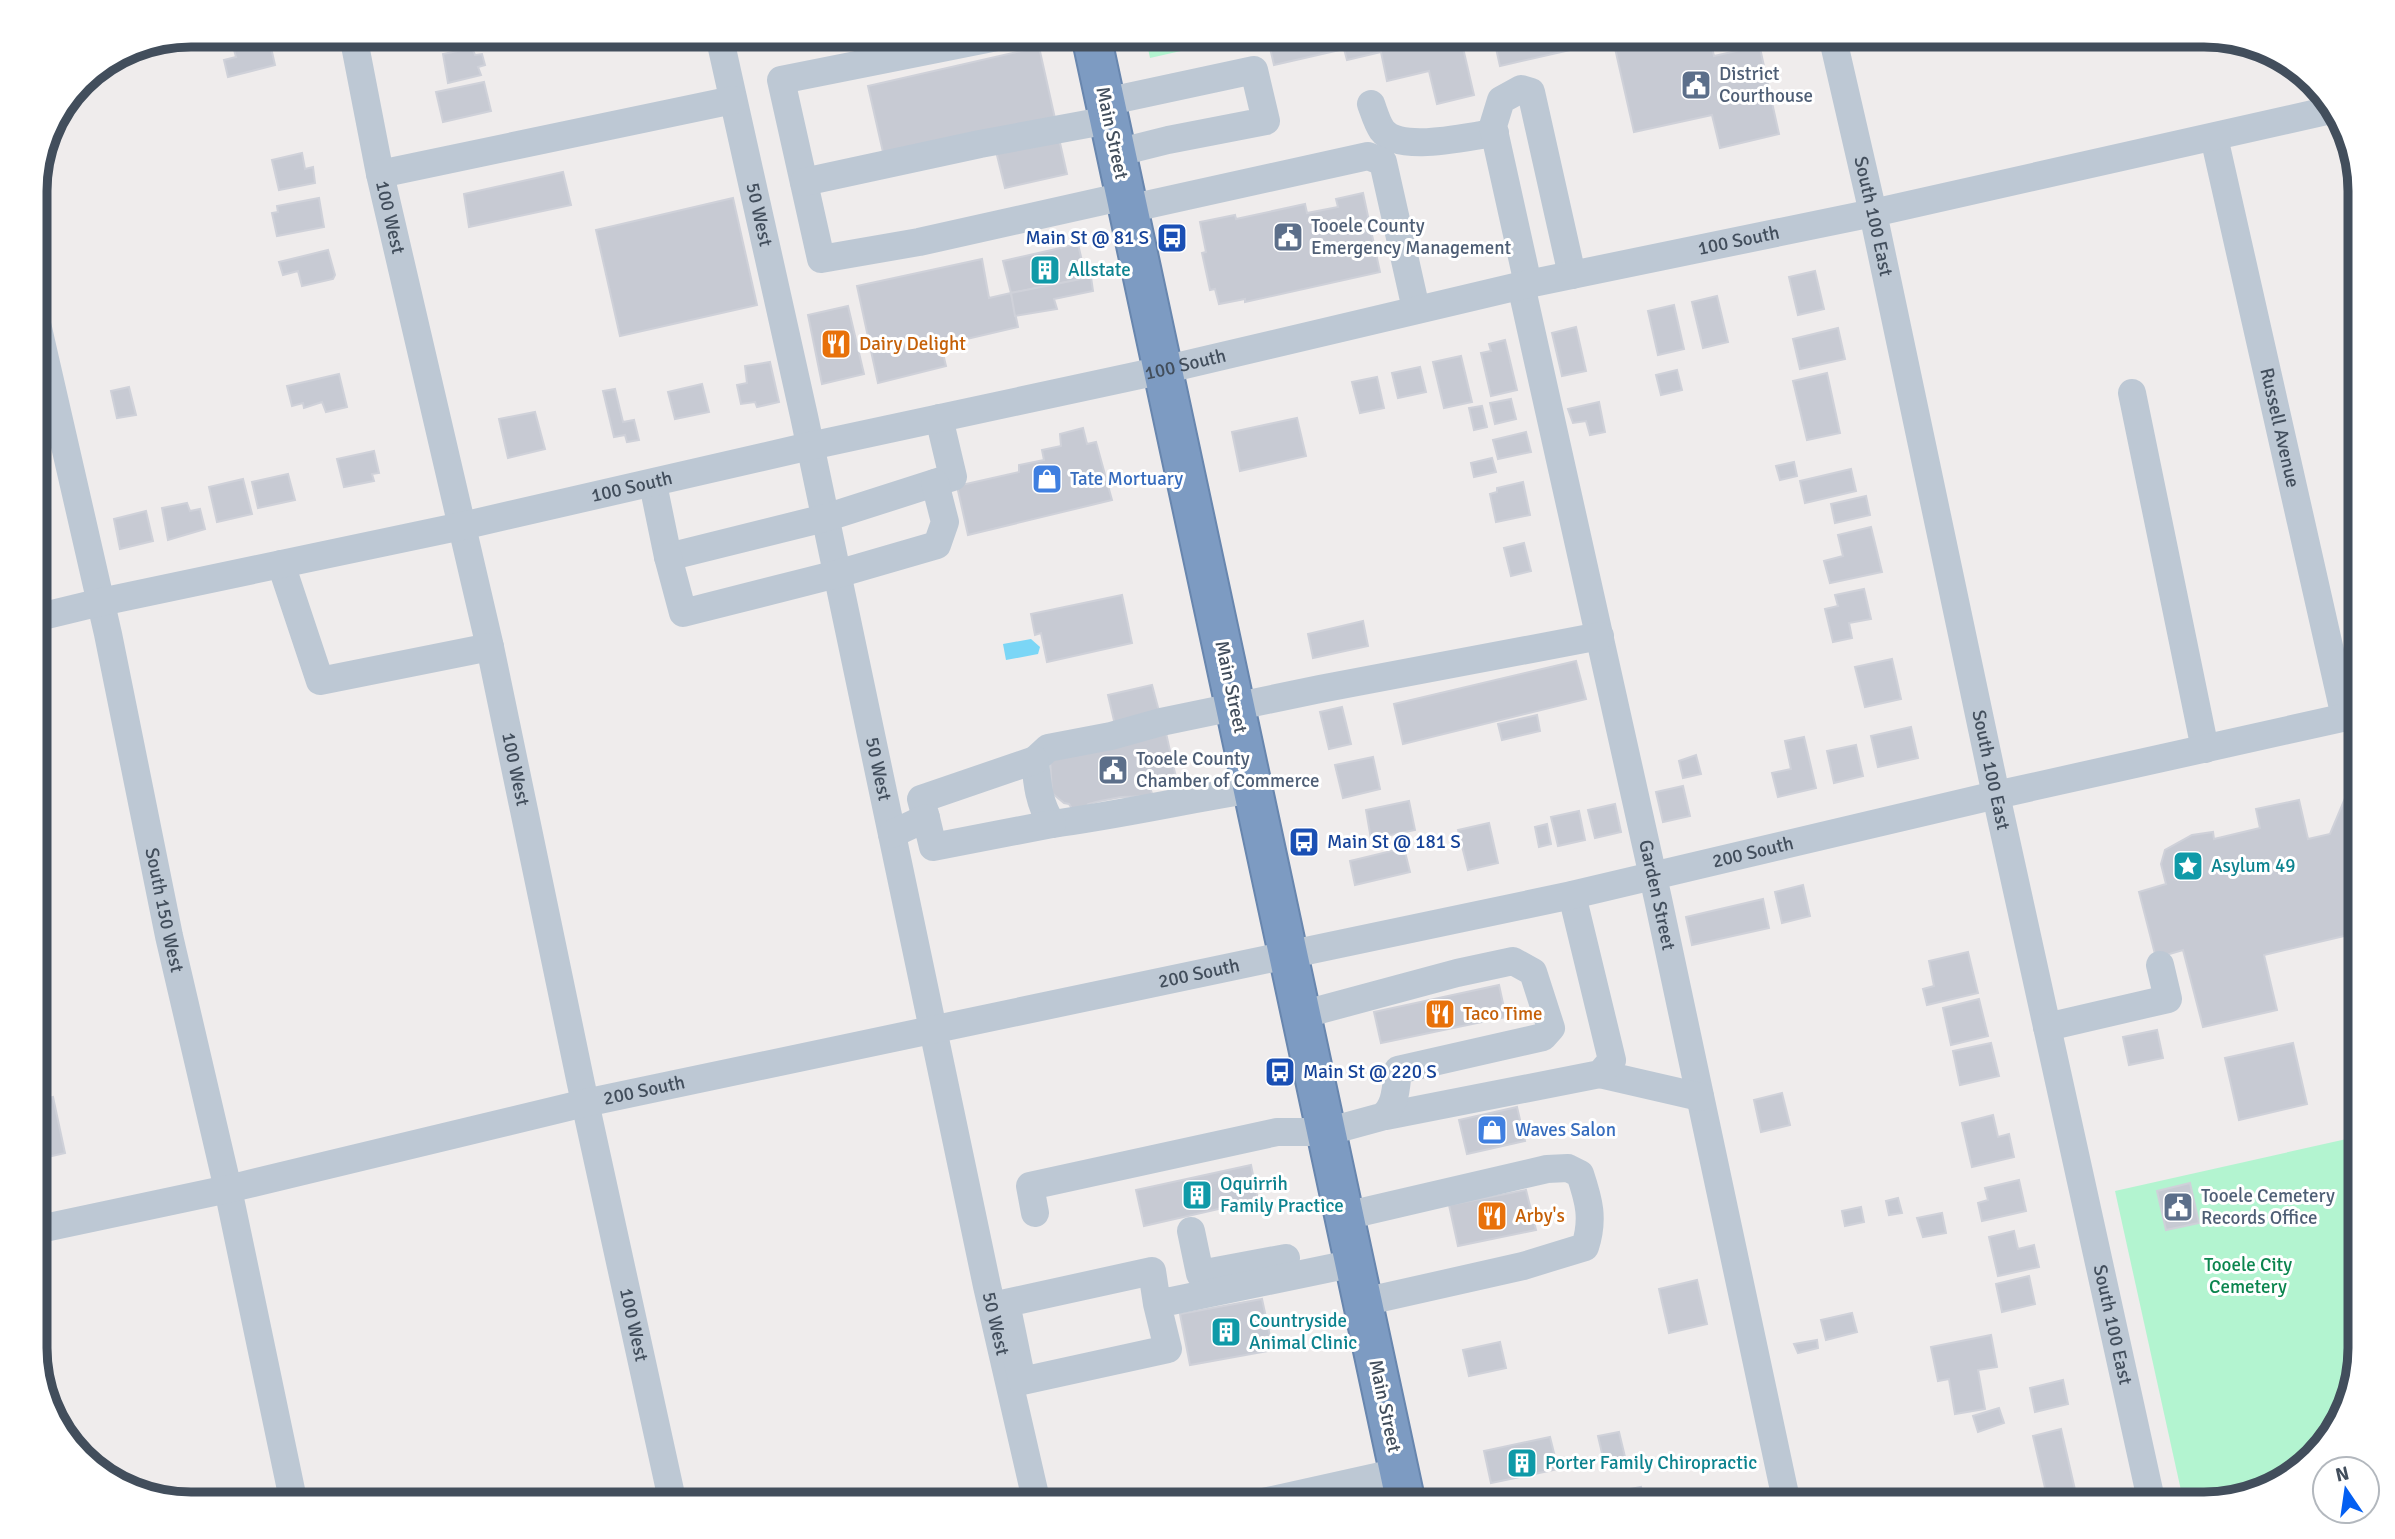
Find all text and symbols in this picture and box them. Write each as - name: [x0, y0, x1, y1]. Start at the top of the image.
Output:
- place label: District Courthouse: [1719, 62, 1813, 108]
- public building icon: District Courthouse: [1679, 68, 1713, 102]
- street label: Main Street: [1090, 84, 1134, 182]
- street label: South 100 East: [1848, 154, 1898, 279]
- street label: 100 West: [370, 178, 410, 257]
- street label: 50 West: [740, 180, 778, 249]
- place label: Tooele County Emergency Management: [1311, 214, 1512, 260]
- public building icon: Tooele County Emergency Management: [1271, 220, 1305, 254]
- bus stop icon: Main St @ 81 S: [1155, 221, 1189, 255]
- street label: 100 South: [1696, 221, 1782, 261]
- place label: Main St @ 81 S: [1025, 226, 1149, 250]
- building icon: Allstate: [1028, 253, 1062, 287]
- place label: Allstate: [1068, 258, 1131, 282]
- restaurant icon: Dairy Delight: [819, 327, 853, 361]
- place label: Dairy Delight: [859, 332, 966, 356]
- street label: 100 South: [1142, 344, 1228, 386]
- street label: Russell Avenue: [2254, 365, 2305, 490]
- shop icon: Tate Mortuary: [1030, 462, 1064, 496]
- street label: 100 South: [589, 466, 675, 508]
- place label: Tate Mortuary: [1070, 467, 1183, 491]
- street label: Main Street: [1209, 638, 1253, 736]
- street label: South 100 East: [1966, 708, 2015, 833]
- street label: 100 West: [496, 730, 535, 809]
- street label: 50 West: [860, 735, 897, 803]
- place label: Tooele County Chamber of Commerce: [1136, 747, 1320, 793]
- public building icon: Tooele County Chamber of Commerce: [1096, 753, 1130, 787]
- bus stop icon: Main St @ 181 S: [1287, 825, 1321, 859]
- place label: Main St @ 181 S: [1327, 830, 1461, 854]
- street label: 200 South: [1710, 831, 1796, 874]
- street label: Garden Street: [1633, 838, 1681, 953]
- street label: South 150 West: [139, 846, 189, 975]
- place icon: Asylum 49: [2171, 849, 2205, 883]
- place label: Asylum 49: [2211, 854, 2295, 878]
- street label: 200 South: [1156, 953, 1242, 994]
- restaurant icon: Taco Time: [1423, 997, 1457, 1031]
- place label: Taco Time: [1463, 1002, 1543, 1026]
- bus stop icon: Main St @ 220 S: [1263, 1055, 1297, 1089]
- place label: Main St @ 220 S: [1303, 1060, 1437, 1084]
- street label: 200 South: [601, 1070, 687, 1111]
- shop icon: Waves Salon: [1475, 1113, 1509, 1147]
- place label: Waves Salon: [1515, 1118, 1616, 1142]
- place label: Oquirrih Family Practice: [1220, 1172, 1344, 1218]
- building icon: Oquirrih Family Practice: [1180, 1178, 1214, 1212]
- place label: Tooele Cemetery Records Office: [2201, 1184, 2335, 1230]
- public building icon: Tooele Cemetery Records Office: [2161, 1190, 2195, 1224]
- restaurant icon: Arby's: [1475, 1199, 1509, 1233]
- place label: Arby's: [1515, 1204, 1565, 1228]
- park label: Tooele City Cemetery: [2204, 1253, 2292, 1299]
- street label: South 100 East: [2088, 1263, 2138, 1387]
- street label: 100 West: [614, 1286, 654, 1364]
- street label: 50 West: [977, 1289, 1015, 1358]
- place label: Countryside Animal Clinic: [1249, 1309, 1357, 1355]
- building icon: Countryside Animal Clinic: [1209, 1315, 1243, 1349]
- street label: Main Street: [1363, 1357, 1407, 1455]
- building icon: Porter Family Chiropractic: [1505, 1446, 1539, 1480]
- place label: Porter Family Chiropractic: [1545, 1451, 1757, 1475]
- north arrow: [2311, 1455, 2381, 1525]
- text: N: [2333, 1461, 2352, 1488]

